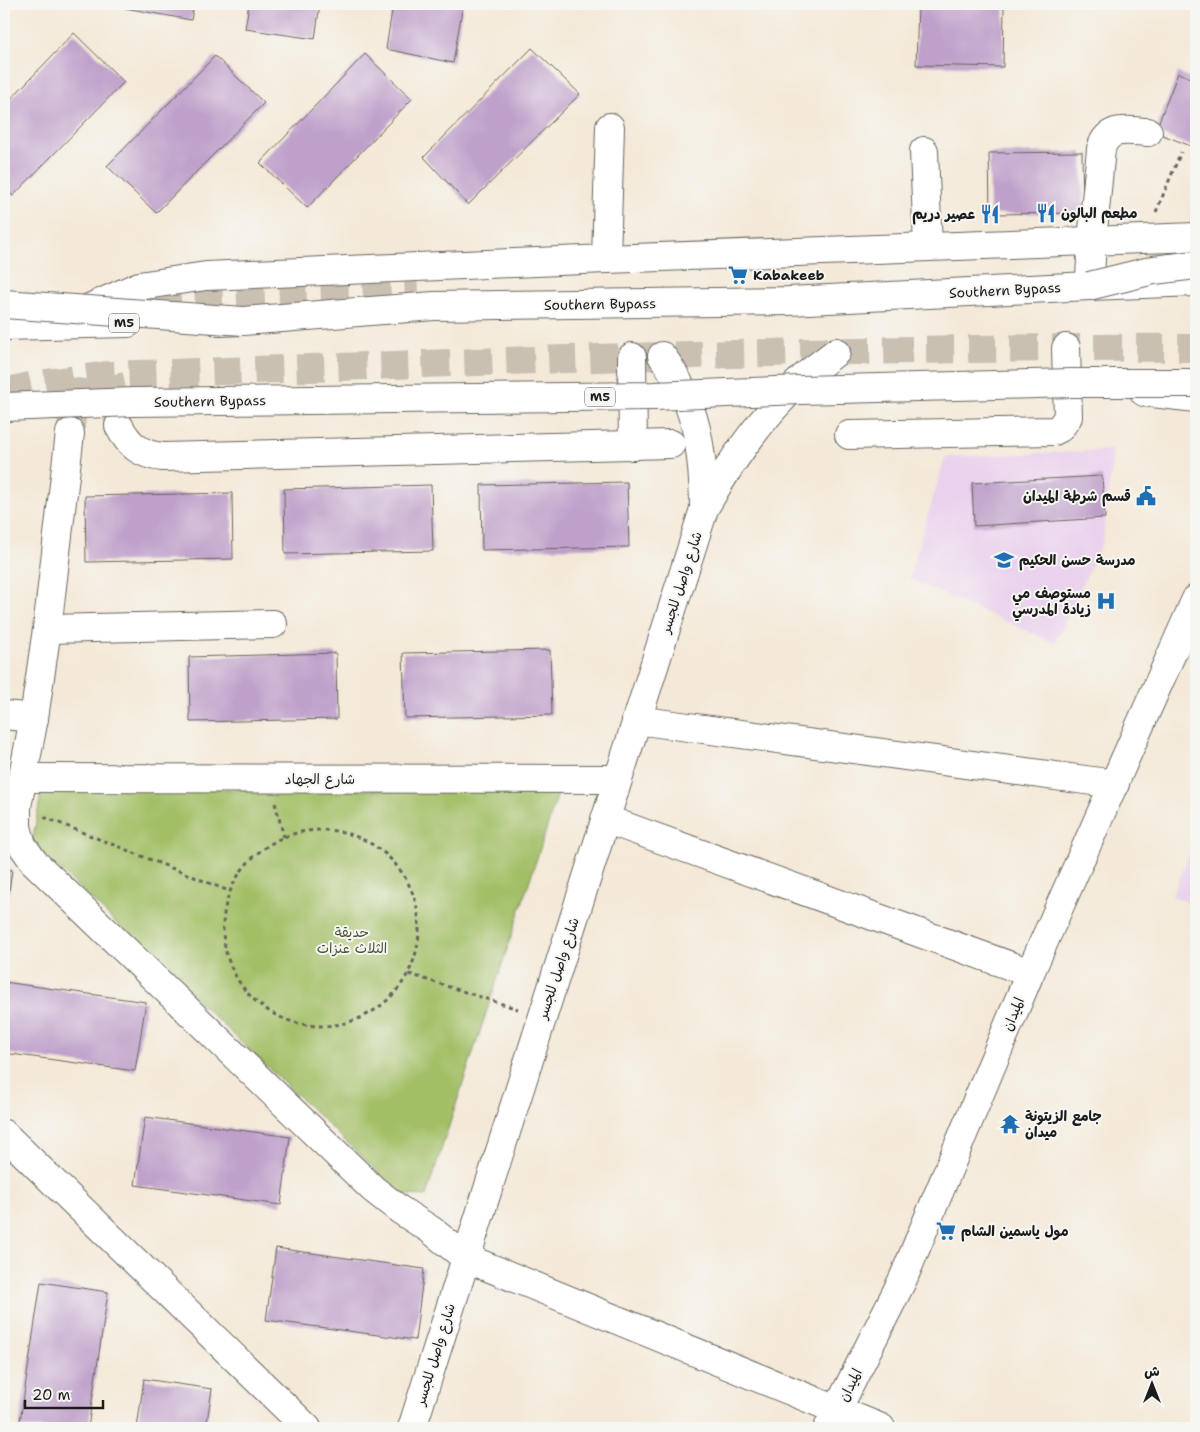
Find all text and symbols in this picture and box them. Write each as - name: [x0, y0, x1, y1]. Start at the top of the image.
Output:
- restaurant icon: مطعم البالون: [1035, 202, 1057, 224]
- restaurant icon: عصير دريم: [979, 203, 1001, 225]
- place label: مطعم البالون: [1061, 204, 1138, 224]
- place label: عصير دريم: [912, 205, 976, 225]
- supermarket icon: Kabakeeb: [727, 264, 749, 286]
- place label: Kabakeeb: [753, 266, 825, 284]
- street label: Southern Bypass: [949, 278, 1062, 302]
- street label: Southern Bypass: [544, 294, 656, 314]
- road number: M5: [109, 314, 139, 332]
- road number: M5: [585, 388, 615, 407]
- street label: Southern Bypass: [154, 391, 266, 411]
- public building icon: قسم شرطة الميدان: [1135, 485, 1157, 507]
- place label: قسم شرطة الميدان: [1023, 487, 1131, 507]
- street label: شارع واصل للجسر: [656, 529, 707, 636]
- school or university icon: مدرسة حسن الحكيم: [993, 549, 1015, 571]
- place label: مدرسة حسن الحكيم: [1019, 551, 1136, 571]
- place label: مستوصف مي زيادة المدرسي: [1012, 584, 1091, 622]
- hospital icon: مستوصف مي زيادة المدرسي: [1095, 590, 1117, 612]
- street label: شارع الجهاد: [285, 770, 355, 789]
- street label: شارع واصل للجسر: [533, 915, 584, 1022]
- park label: حديقة الثلاث عنزات: [317, 923, 387, 957]
- street label: الميدان: [998, 994, 1028, 1034]
- place label: جامع الزيتونة ميدان: [1025, 1107, 1102, 1141]
- temple icon: جامع الزيتونة ميدان: [999, 1113, 1021, 1135]
- supermarket icon: مول ياسمين الشام: [935, 1220, 957, 1242]
- place label: مول ياسمين الشام: [961, 1222, 1069, 1242]
- street label: شارع واصل للجسر: [411, 1301, 460, 1408]
- north arrow: [1128, 1360, 1178, 1410]
- text: ش: [1144, 1362, 1160, 1380]
- street label: الميدان: [834, 1365, 866, 1405]
- scale bar: [25, 1377, 102, 1409]
- text: 20 m: [32, 1385, 71, 1405]

